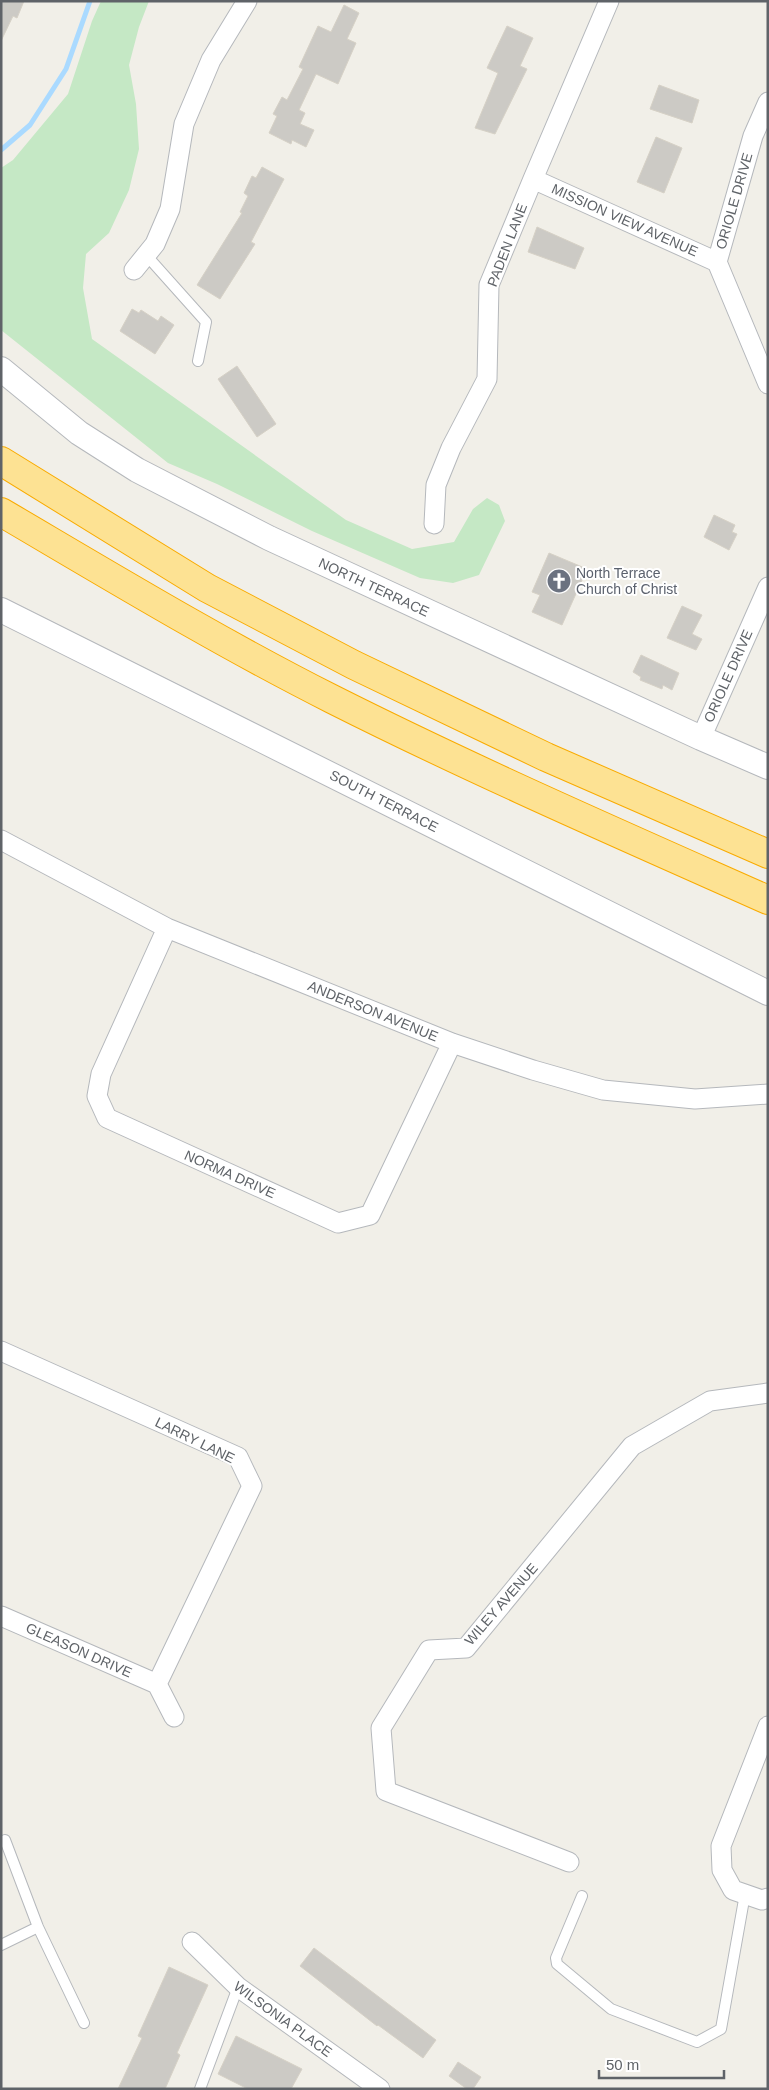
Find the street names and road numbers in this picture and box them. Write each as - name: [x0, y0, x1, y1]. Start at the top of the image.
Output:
- street label: ORIOLE DRIVE: [713, 151, 755, 251]
- street label: MISSION VIEW AVENUE: [549, 180, 701, 260]
- street label: PADEN LANE: [484, 201, 530, 289]
- street label: NORTH TERRACE: [316, 554, 432, 620]
- street label: ORIOLE DRIVE: [700, 627, 756, 725]
- street label: SOUTH TERRACE: [327, 767, 441, 835]
- street label: ANDERSON AVENUE: [306, 978, 440, 1044]
- street label: NORMA DRIVE: [182, 1147, 278, 1201]
- street label: LARRY LANE: [153, 1414, 237, 1466]
- street label: WILEY AVENUE: [461, 1560, 541, 1648]
- street label: GLEASON DRIVE: [24, 1619, 134, 1681]
- street label: WILSONIA PLACE: [231, 1978, 335, 2060]

